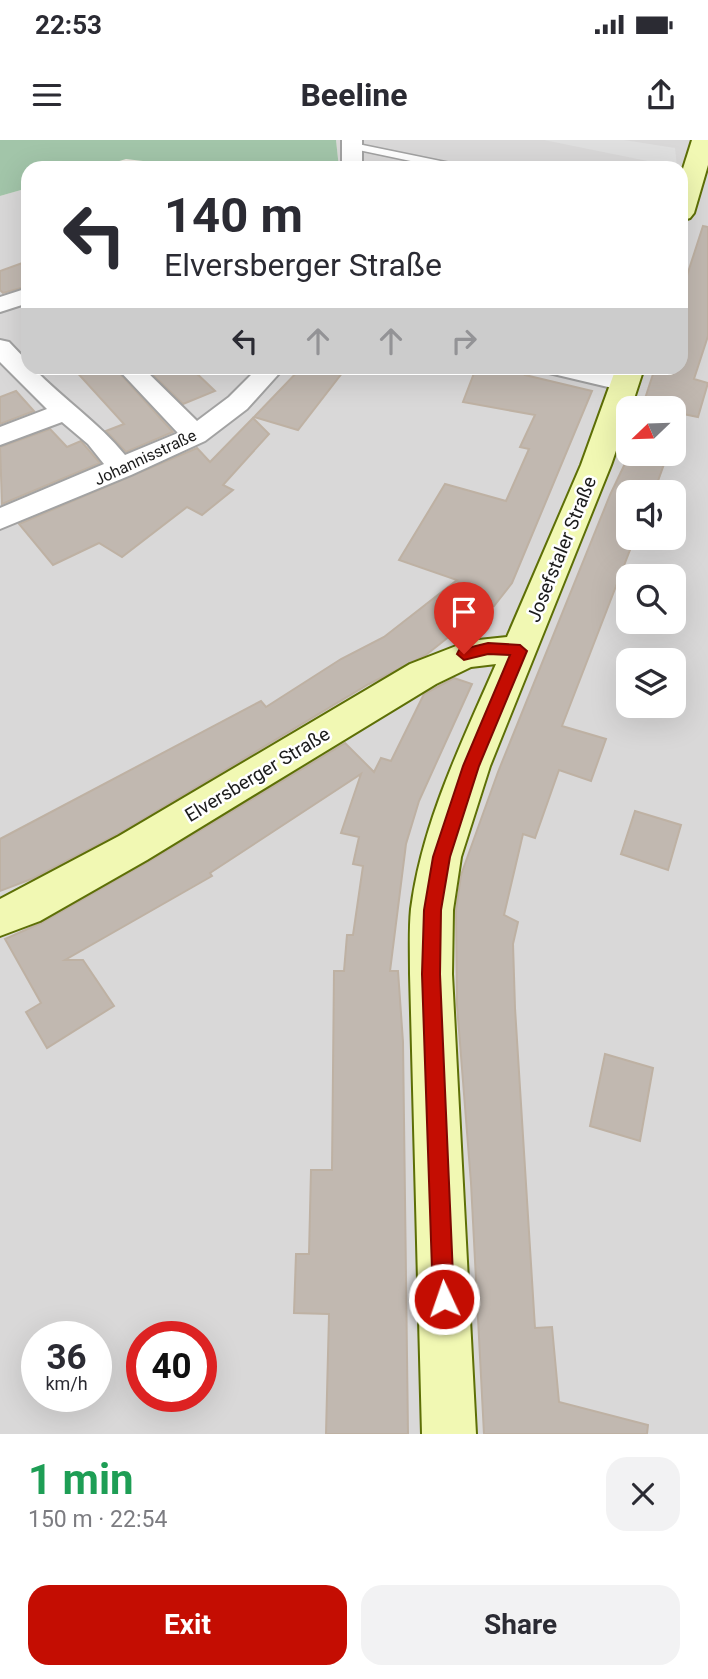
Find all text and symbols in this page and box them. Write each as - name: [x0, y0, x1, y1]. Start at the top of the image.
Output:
- text: 22:53: [35, 10, 102, 40]
- icon: menu: [28, 76, 66, 114]
- text: Beeline: [300, 76, 408, 114]
- icon: share: [642, 76, 680, 114]
- text: 140 m: [164, 187, 303, 244]
- icon: left: [49, 189, 140, 280]
- text: Elversberger Straße: [164, 246, 442, 284]
- icon: left: [226, 322, 264, 360]
- icon: ahead: [299, 322, 337, 360]
- icon: ahead: [372, 322, 410, 360]
- icon: right: [445, 322, 483, 360]
- north arrow: [616, 396, 686, 466]
- map controls: [616, 396, 686, 718]
- street label: Johannisstraße: [91, 425, 199, 489]
- street label: Josefstaler Straße: [522, 473, 601, 625]
- button: sound: [616, 480, 686, 550]
- button: search: [616, 564, 686, 634]
- pin: [434, 582, 494, 654]
- icon: arrive: [445, 593, 483, 631]
- button: layers: [616, 648, 686, 718]
- street label: Elversberger Straße: [181, 722, 334, 827]
- position arrow: [407, 1262, 481, 1336]
- speed limit sign: 40: [126, 1321, 217, 1412]
- text: 36: [46, 1337, 87, 1378]
- text: km/h: [45, 1373, 88, 1394]
- text: 1 min: [28, 1455, 134, 1504]
- button: close: [606, 1457, 680, 1531]
- text: 150 m · 22:54: [28, 1506, 167, 1533]
- button: Exit: [28, 1585, 347, 1665]
- button: Share: [361, 1585, 680, 1665]

